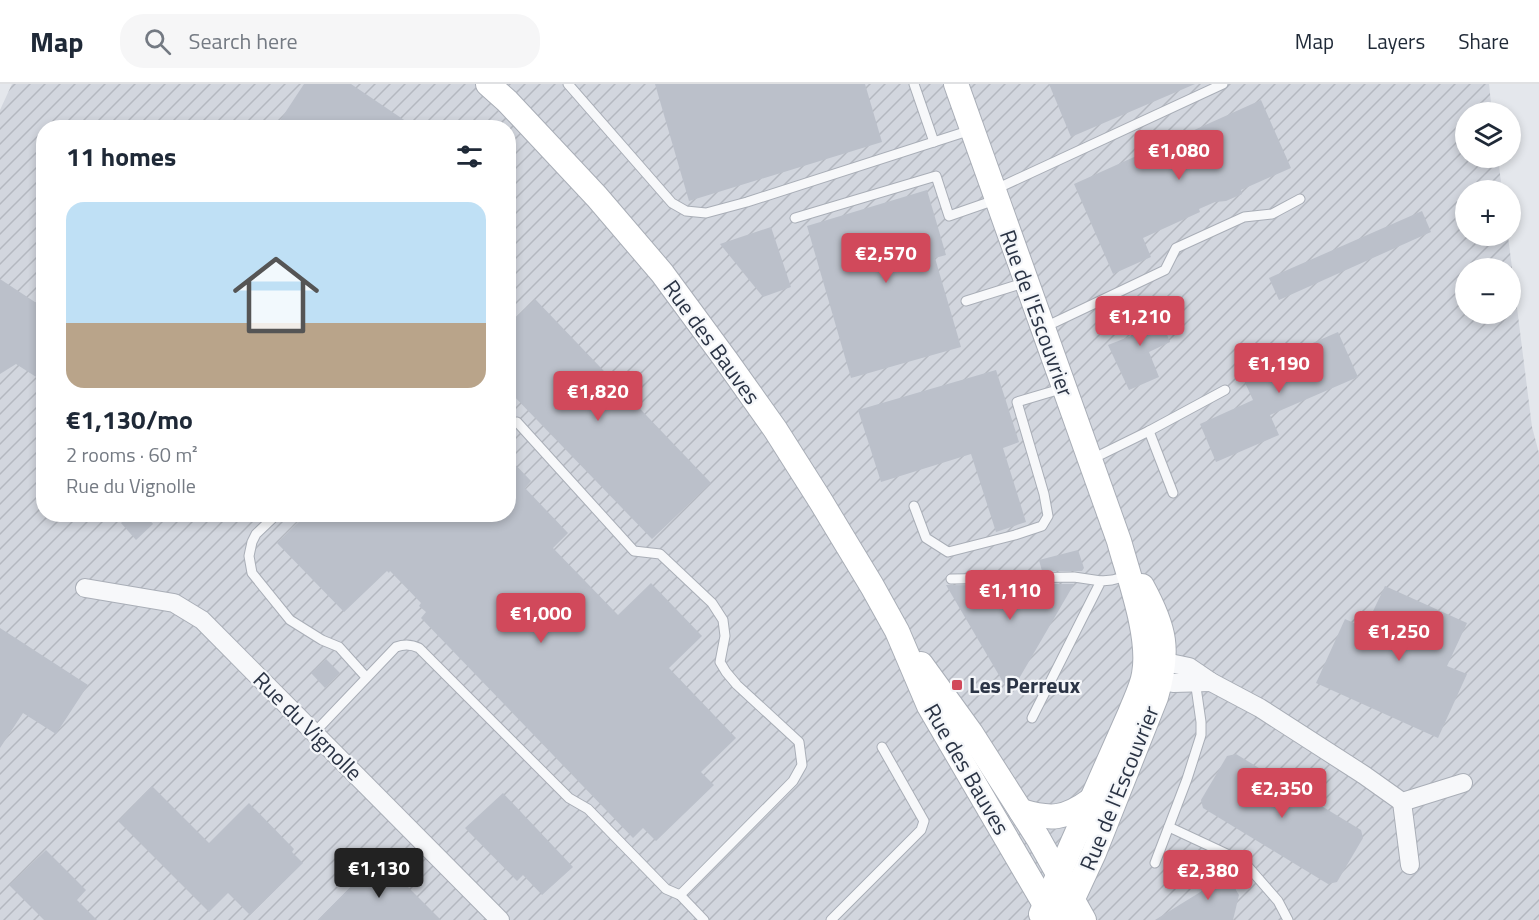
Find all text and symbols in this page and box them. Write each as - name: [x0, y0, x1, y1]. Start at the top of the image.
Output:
- search box: [120, 14, 540, 68]
- text: Map: [30, 20, 84, 63]
- text: Search here: [189, 24, 298, 58]
- icon: search: [141, 25, 174, 58]
- text: Map: [1295, 25, 1334, 57]
- text: Layers: [1367, 25, 1425, 57]
- text: Share: [1458, 25, 1509, 57]
- map controls: [1455, 102, 1521, 324]
- button: layers: [1455, 102, 1521, 168]
- pin: €1,080: [1130, 130, 1228, 181]
- text: €1,080: [1148, 134, 1210, 165]
- text: 11 homes: [66, 137, 176, 176]
- icon: filters: [453, 140, 486, 173]
- button: +: [1455, 180, 1521, 246]
- street label: Rue de l'Escouvrier: [991, 225, 1083, 402]
- pin: €2,570: [837, 233, 935, 284]
- text: €2,570: [855, 237, 917, 268]
- icon: home: [222, 241, 330, 349]
- button: −: [1455, 258, 1521, 324]
- street label: Rue des Bauves: [655, 273, 769, 411]
- pin: €1,210: [1091, 296, 1189, 347]
- text: €1,210: [1109, 300, 1171, 331]
- pin: €1,190: [1230, 343, 1328, 394]
- text: €1,190: [1248, 347, 1310, 378]
- pin: €1,820: [549, 371, 647, 422]
- text: €1,820: [567, 375, 629, 406]
- text: €1,130/mo: [66, 400, 193, 439]
- text: 2 rooms · 60 m²: [66, 439, 198, 470]
- text: Rue du Vignolle: [66, 470, 196, 501]
- pin: €1,110: [961, 570, 1059, 621]
- text: €1,110: [979, 574, 1041, 605]
- pin: €1,000: [492, 593, 590, 644]
- text: €1,000: [510, 597, 572, 628]
- pin: €1,250: [1350, 611, 1448, 662]
- text: €1,250: [1368, 615, 1430, 646]
- street label: Rue du Vignolle: [245, 663, 371, 789]
- place label: Les Perreux: [969, 668, 1081, 702]
- marker: Les Perreux: [950, 678, 964, 692]
- street label: Rue des Bauves: [916, 697, 1018, 841]
- street label: Rue de l'Escouvrier: [1070, 700, 1168, 876]
- pin: €2,350: [1233, 768, 1331, 819]
- text: €2,350: [1251, 772, 1313, 803]
- pin: €1,130: [330, 848, 428, 899]
- pin: €2,380: [1159, 850, 1257, 901]
- text: €1,130: [348, 852, 410, 883]
- text: €2,380: [1177, 854, 1239, 885]

